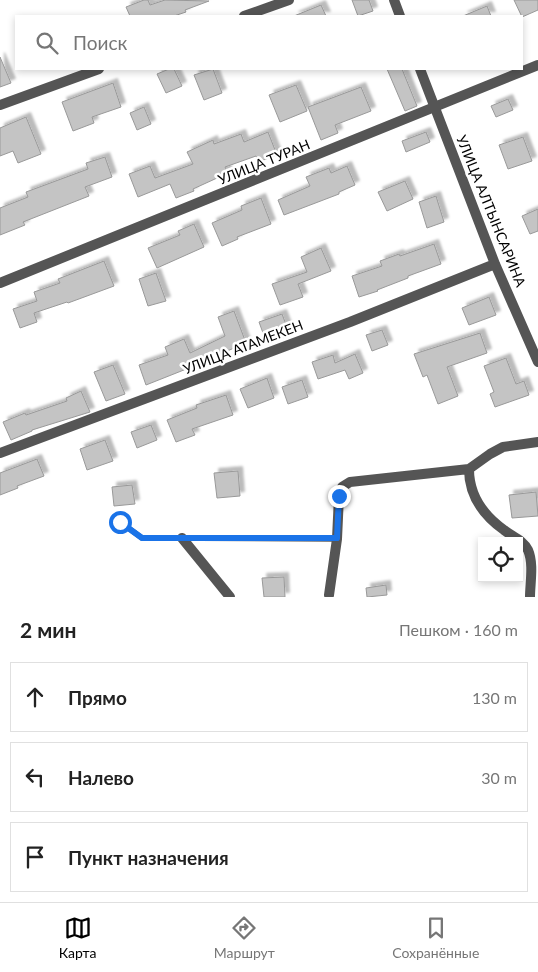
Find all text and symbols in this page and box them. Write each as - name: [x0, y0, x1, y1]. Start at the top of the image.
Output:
- search box: [15, 15, 523, 70]
- icon: search: [33, 29, 61, 57]
- text: Поиск: [73, 31, 127, 54]
- street label: УЛИЦА АЛТЫНСАРИНА: [453, 132, 530, 290]
- street label: УЛИЦА ТУРАН: [215, 135, 312, 188]
- street label: УЛИЦА АТАМЕКЕН: [180, 316, 305, 377]
- route end: [328, 485, 351, 508]
- route start: [109, 511, 132, 534]
- map controls: [478, 537, 523, 582]
- button: locate: [478, 537, 523, 582]
- text: 2 мин: [20, 617, 77, 642]
- text: Пешком · 160 m: [399, 620, 518, 639]
- icon: ahead: [21, 683, 49, 711]
- text: Прямо: [68, 686, 127, 709]
- text: 130 m: [472, 688, 517, 707]
- icon: left: [21, 763, 49, 791]
- text: Налево: [68, 766, 134, 789]
- text: 30 m: [481, 768, 517, 787]
- icon: arrive: [21, 843, 49, 871]
- text: Пункт назначения: [68, 846, 229, 869]
- tab: Карта: [59, 914, 97, 961]
- tab: Маршрут: [214, 914, 275, 961]
- tab: Сохранённые: [392, 914, 479, 961]

